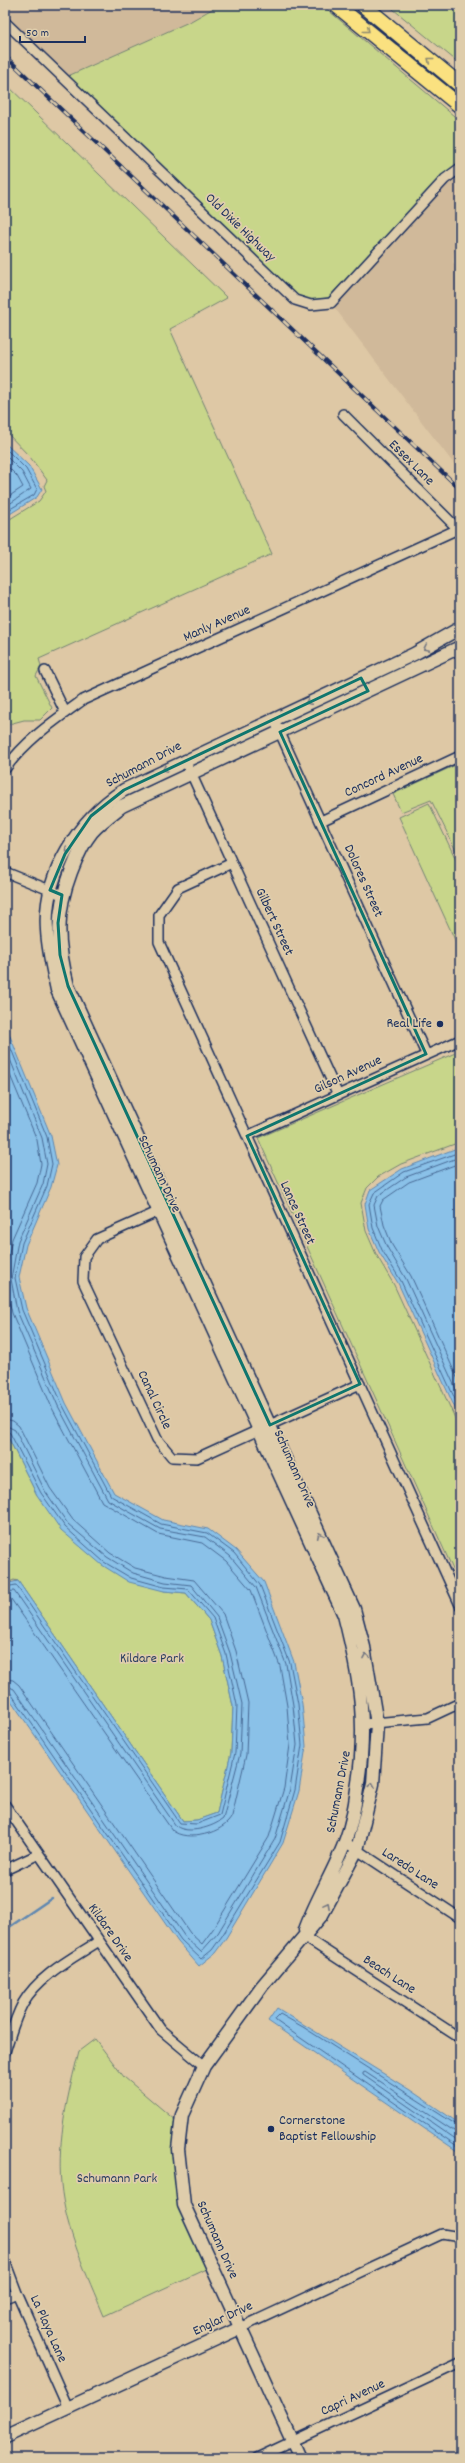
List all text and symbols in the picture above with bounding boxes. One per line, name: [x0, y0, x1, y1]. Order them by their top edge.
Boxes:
scale bar: [20, 18, 85, 44]
text: 50 m: [26, 25, 49, 42]
one-way arrow: [362, 25, 369, 32]
one-way arrow: [427, 57, 434, 64]
street label: Old Dixie Highway: [200, 189, 280, 267]
street label: Essex Lane: [384, 436, 438, 490]
street label: Manly Avenue: [180, 600, 254, 648]
one-way arrow: [423, 643, 430, 651]
one-way arrow: [305, 697, 313, 705]
street label: Schumann Drive: [102, 737, 186, 793]
street label: Concord Avenue: [341, 749, 427, 803]
one-way arrow: [162, 764, 169, 772]
street label: Dolores Street: [338, 842, 388, 920]
one-way arrow: [65, 846, 72, 853]
street label: Gilbert Street: [250, 885, 298, 959]
place label: Real Life: [387, 1014, 432, 1034]
marker: Real Life: [435, 1019, 445, 1029]
street label: Gilson Avenue: [311, 1050, 385, 1100]
street label: Schumann Drive: [132, 1132, 186, 1216]
street label: Lance Street: [274, 1178, 320, 1248]
street label: Canal Circle: [132, 1367, 176, 1433]
street label: Schumann Drive: [268, 1427, 320, 1511]
one-way arrow: [317, 1531, 325, 1539]
park label: Kildare Park: [120, 1649, 184, 1669]
one-way arrow: [362, 1653, 371, 1659]
street label: Schumann Drive: [321, 1749, 357, 1835]
one-way arrow: [367, 1781, 376, 1788]
street label: Laredo Lane: [377, 1843, 443, 1895]
street label: Kildare Drive: [83, 1900, 137, 1966]
one-way arrow: [323, 1902, 330, 1910]
street label: Beach Lane: [359, 1950, 419, 2000]
place label: Cornerstone Baptist Fellowship: [279, 2111, 376, 2147]
marker: Cornerstone Baptist Fellowship: [266, 2124, 276, 2134]
park label: Schumann Park: [77, 2169, 157, 2189]
street label: Schumann Drive: [191, 2198, 243, 2282]
street label: La Playa Lane: [24, 2292, 72, 2366]
street label: Englar Drive: [190, 2296, 256, 2342]
street label: Capri Avenue: [317, 2374, 389, 2422]

